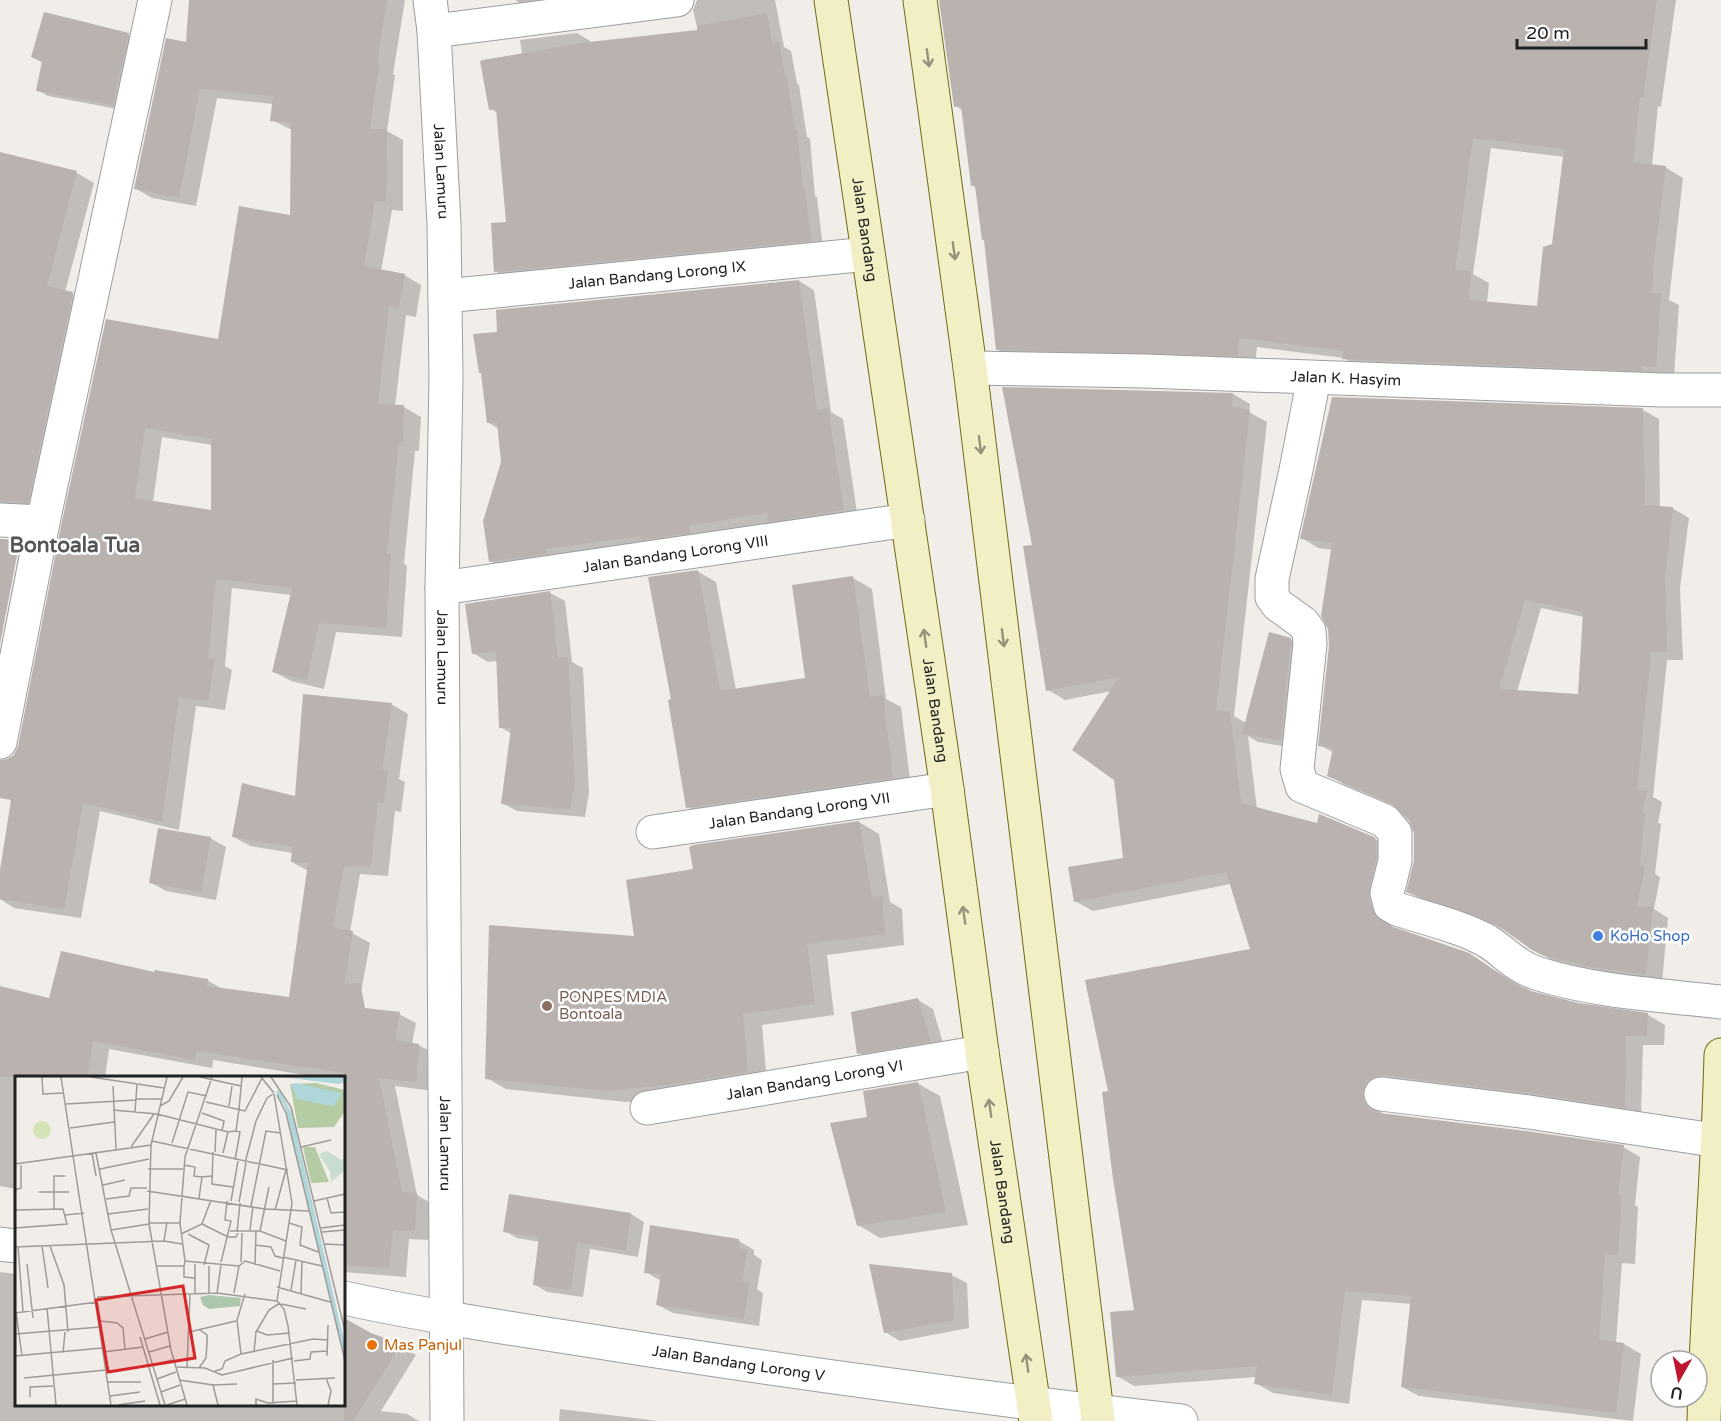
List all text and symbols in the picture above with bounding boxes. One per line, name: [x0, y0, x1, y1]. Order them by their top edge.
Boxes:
scale bar: [1517, 12, 1646, 50]
text: 20 m: [1526, 22, 1570, 44]
one-way arrow: [923, 48, 934, 67]
street label: Jalan Lamuru: [430, 123, 453, 220]
street label: Jalan Bandang: [848, 176, 881, 283]
one-way arrow: [949, 241, 960, 261]
street label: Jalan Bandang Lorong IX: [567, 257, 747, 293]
street label: Jalan K. Hasyim: [1290, 367, 1402, 389]
one-way arrow: [974, 434, 985, 454]
street label: Jalan Bandang Lorong VIII: [582, 531, 769, 576]
district label: Bontoala Tua: [10, 533, 140, 558]
street label: Jalan Lamuru: [433, 610, 452, 705]
one-way arrow: [998, 628, 1009, 648]
one-way arrow: [920, 629, 931, 649]
street label: Jalan Bandang: [919, 657, 952, 764]
street label: Jalan Bandang Lorong VII: [708, 788, 891, 833]
one-way arrow: [958, 905, 969, 925]
place label: KoHo Shop: [1610, 927, 1690, 945]
marker: KoHo Shop: [1591, 929, 1605, 943]
place label: PONPES MDIA Bontoala: [559, 988, 667, 1023]
marker: PONPES MDIA Bontoala: [540, 999, 554, 1013]
street label: Jalan Bandang Lorong VI: [725, 1056, 904, 1104]
inset map: [15, 1076, 345, 1406]
street label: Jalan Lamuru: [436, 1096, 455, 1191]
one-way arrow: [984, 1098, 995, 1118]
street label: Jalan Bandang: [986, 1138, 1019, 1245]
place label: Mas Panjul: [384, 1336, 462, 1354]
marker: Mas Panjul: [365, 1338, 379, 1352]
street label: Jalan Bandang Lorong V: [651, 1342, 827, 1385]
north arrow: [1649, 1349, 1709, 1409]
one-way arrow: [1022, 1354, 1033, 1374]
text: U: [1669, 1382, 1684, 1404]

